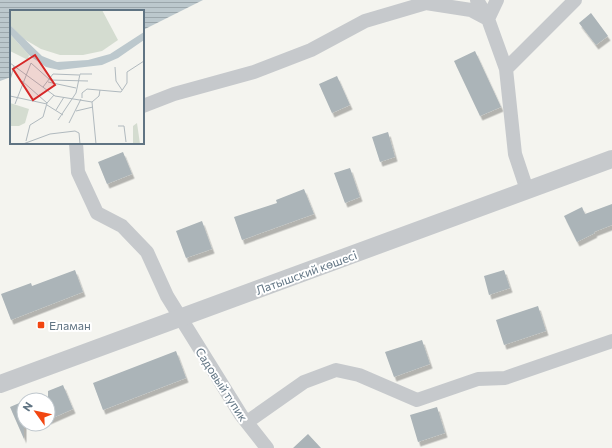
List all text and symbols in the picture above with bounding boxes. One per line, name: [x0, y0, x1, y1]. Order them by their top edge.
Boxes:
inset map: [10, 10, 144, 144]
street label: Латышский көшесі: [254, 247, 358, 297]
place label: Еламан: [49, 318, 91, 332]
marker: Еламан: [36, 320, 46, 330]
street label: Садовый тупик: [193, 345, 251, 424]
north arrow: [16, 392, 56, 432]
text: N: [19, 399, 35, 413]

